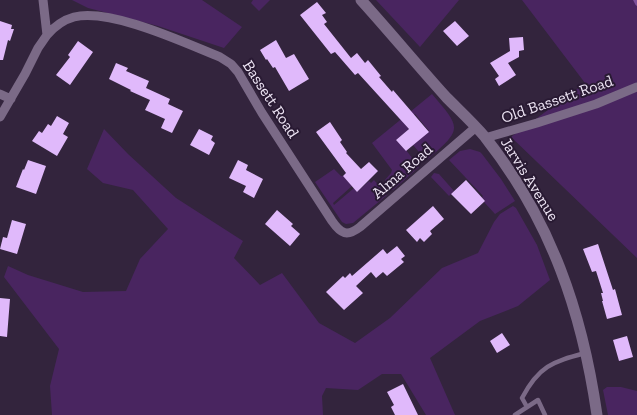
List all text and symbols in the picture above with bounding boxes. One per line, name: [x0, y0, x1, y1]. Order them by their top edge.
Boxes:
street label: Bassett Road: [239, 57, 303, 142]
street label: Old Bassett Road: [499, 71, 616, 127]
street label: Jarvis Avenue: [497, 134, 563, 224]
street label: Alma Road: [368, 139, 436, 203]

